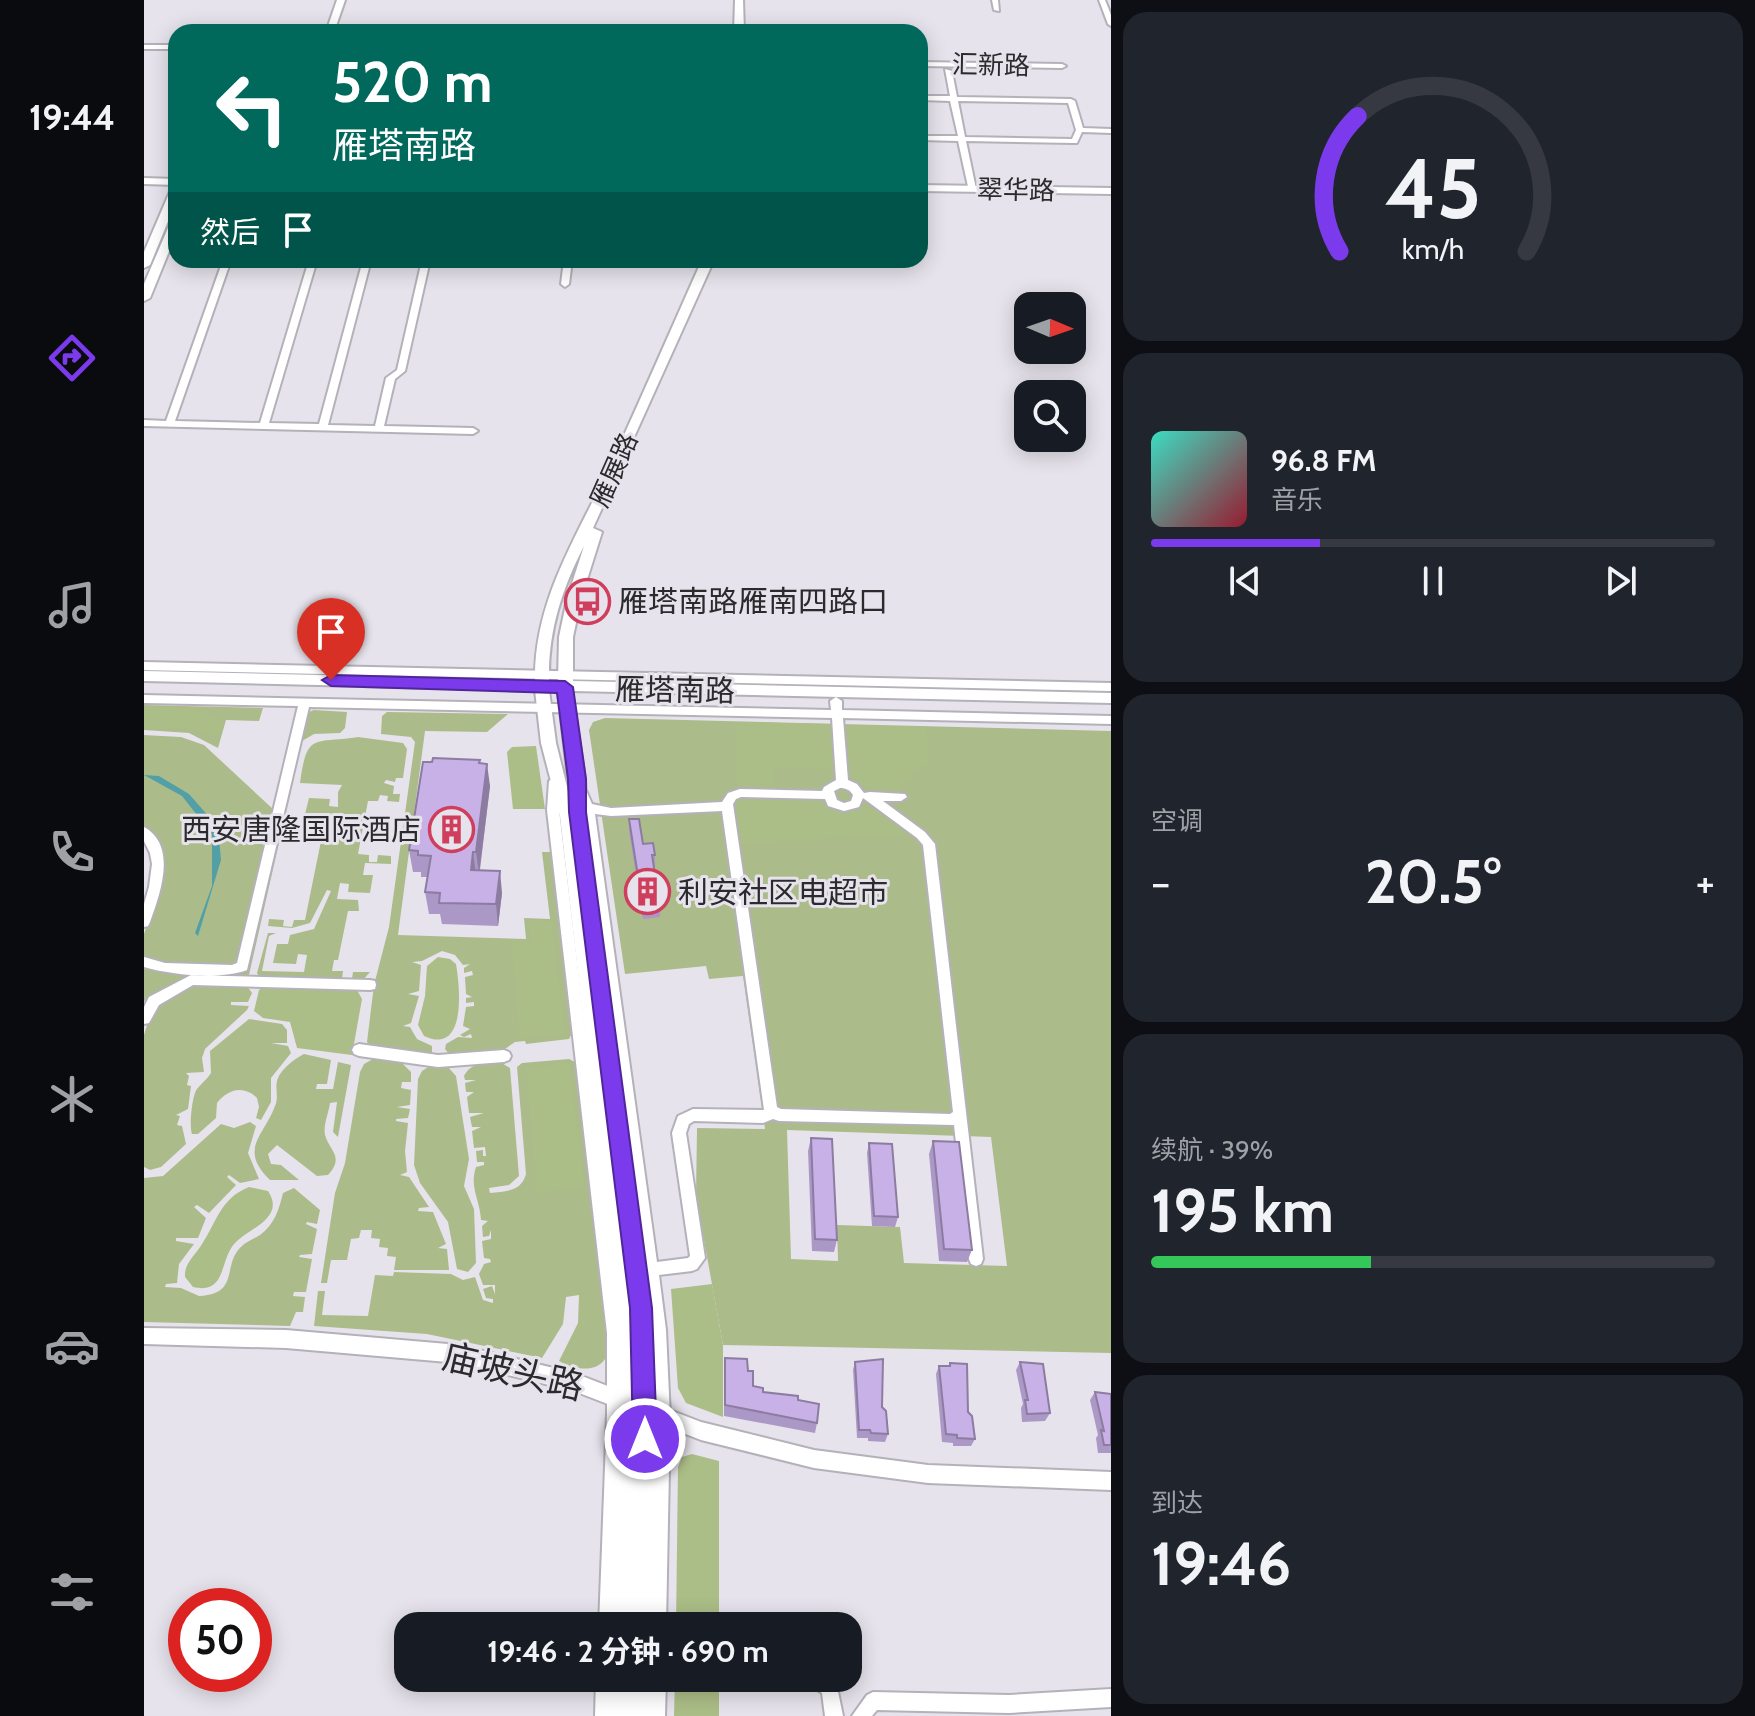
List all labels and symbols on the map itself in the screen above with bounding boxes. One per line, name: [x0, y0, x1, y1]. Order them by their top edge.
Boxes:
street label: 汇新路: [952, 48, 1030, 82]
street label: 翠华路: [977, 173, 1055, 207]
north arrow: [1014, 292, 1086, 364]
street label: 雁展路: [584, 428, 644, 512]
bus stop icon: 雁塔南路雁南四路口: [563, 577, 611, 625]
place label: 雁塔南路雁南四路口: [618, 583, 888, 620]
pin: [297, 598, 365, 680]
street label: 雁塔南路: [615, 670, 735, 710]
building icon: 西安唐隆国际酒店: [428, 805, 476, 853]
place label: 西安唐隆国际酒店: [181, 811, 421, 848]
building icon: 利安社区电超市: [623, 868, 671, 916]
place label: 利安社区电超市: [678, 874, 888, 911]
street label: 庙坡头路: [438, 1333, 588, 1409]
position arrow: [603, 1397, 687, 1481]
speed limit sign: 50: [168, 1588, 272, 1692]

